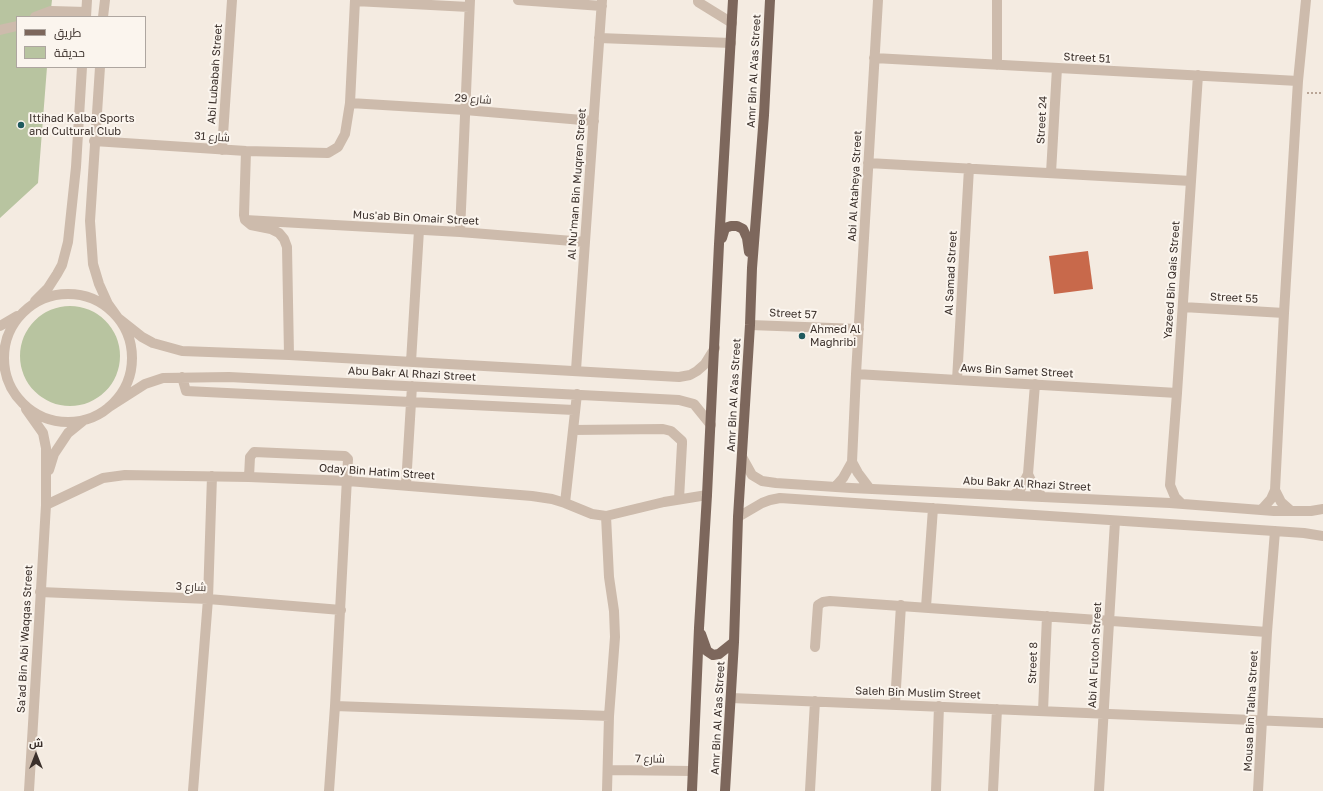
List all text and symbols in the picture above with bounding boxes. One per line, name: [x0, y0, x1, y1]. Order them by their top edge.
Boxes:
street label: Amr Bin Al A'as Street: [744, 14, 764, 128]
legend: [16, 16, 146, 68]
street label: Abi Lubabah Street: [205, 23, 225, 125]
text: طريق: [54, 25, 81, 40]
text: حديقة: [54, 45, 85, 60]
street label: Street 51: [1063, 50, 1111, 66]
street label: شارع 29: [454, 91, 492, 107]
street label: Street 24: [1034, 95, 1050, 145]
street label: Al Nu'man Bin Muqren Street: [565, 108, 589, 260]
place label: Ittihad Kalba Sports and Cultural Club: [29, 112, 135, 138]
marker: Ittihad Kalba Sports and Cultural Club: [16, 120, 26, 130]
street label: شارع 31: [194, 129, 230, 145]
street label: Abi Al Ataheya Street: [846, 130, 864, 242]
street label: Mus'ab Bin Omair Street: [352, 208, 480, 228]
street label: Yazeed Bin Qais Street: [1161, 220, 1183, 340]
street label: Al Samad Street: [942, 230, 960, 316]
street label: Street 55: [1210, 290, 1258, 306]
street label: Street 57: [769, 306, 817, 322]
place label: Ahmed Al Maghribi: [810, 323, 860, 349]
marker: Ahmed Al Maghribi: [797, 331, 807, 341]
street label: Amr Bin Al A'as Street: [724, 338, 744, 452]
street label: Aws Bin Samet Street: [960, 361, 1074, 381]
street label: Abu Bakr Al Rhazi Street: [348, 364, 476, 384]
street label: Oday Bin Hatim Street: [318, 461, 436, 483]
street label: Abu Bakr Al Rhazi Street: [963, 474, 1091, 494]
street label: Sa'ad Bin Abi Waqqas Street: [15, 565, 35, 713]
street label: شارع 3: [175, 580, 207, 594]
street label: Abi Al Futooh Street: [1086, 602, 1104, 708]
street label: Street 8: [1026, 642, 1040, 684]
street label: Mousa Bin Talha Street: [1241, 650, 1261, 772]
street label: Amr Bin Al A'as Street: [708, 661, 728, 775]
street label: Saleh Bin Muslim Street: [855, 684, 981, 702]
north arrow: [16, 735, 56, 775]
text: ش: [29, 736, 43, 749]
street label: شارع 7: [635, 752, 665, 766]

